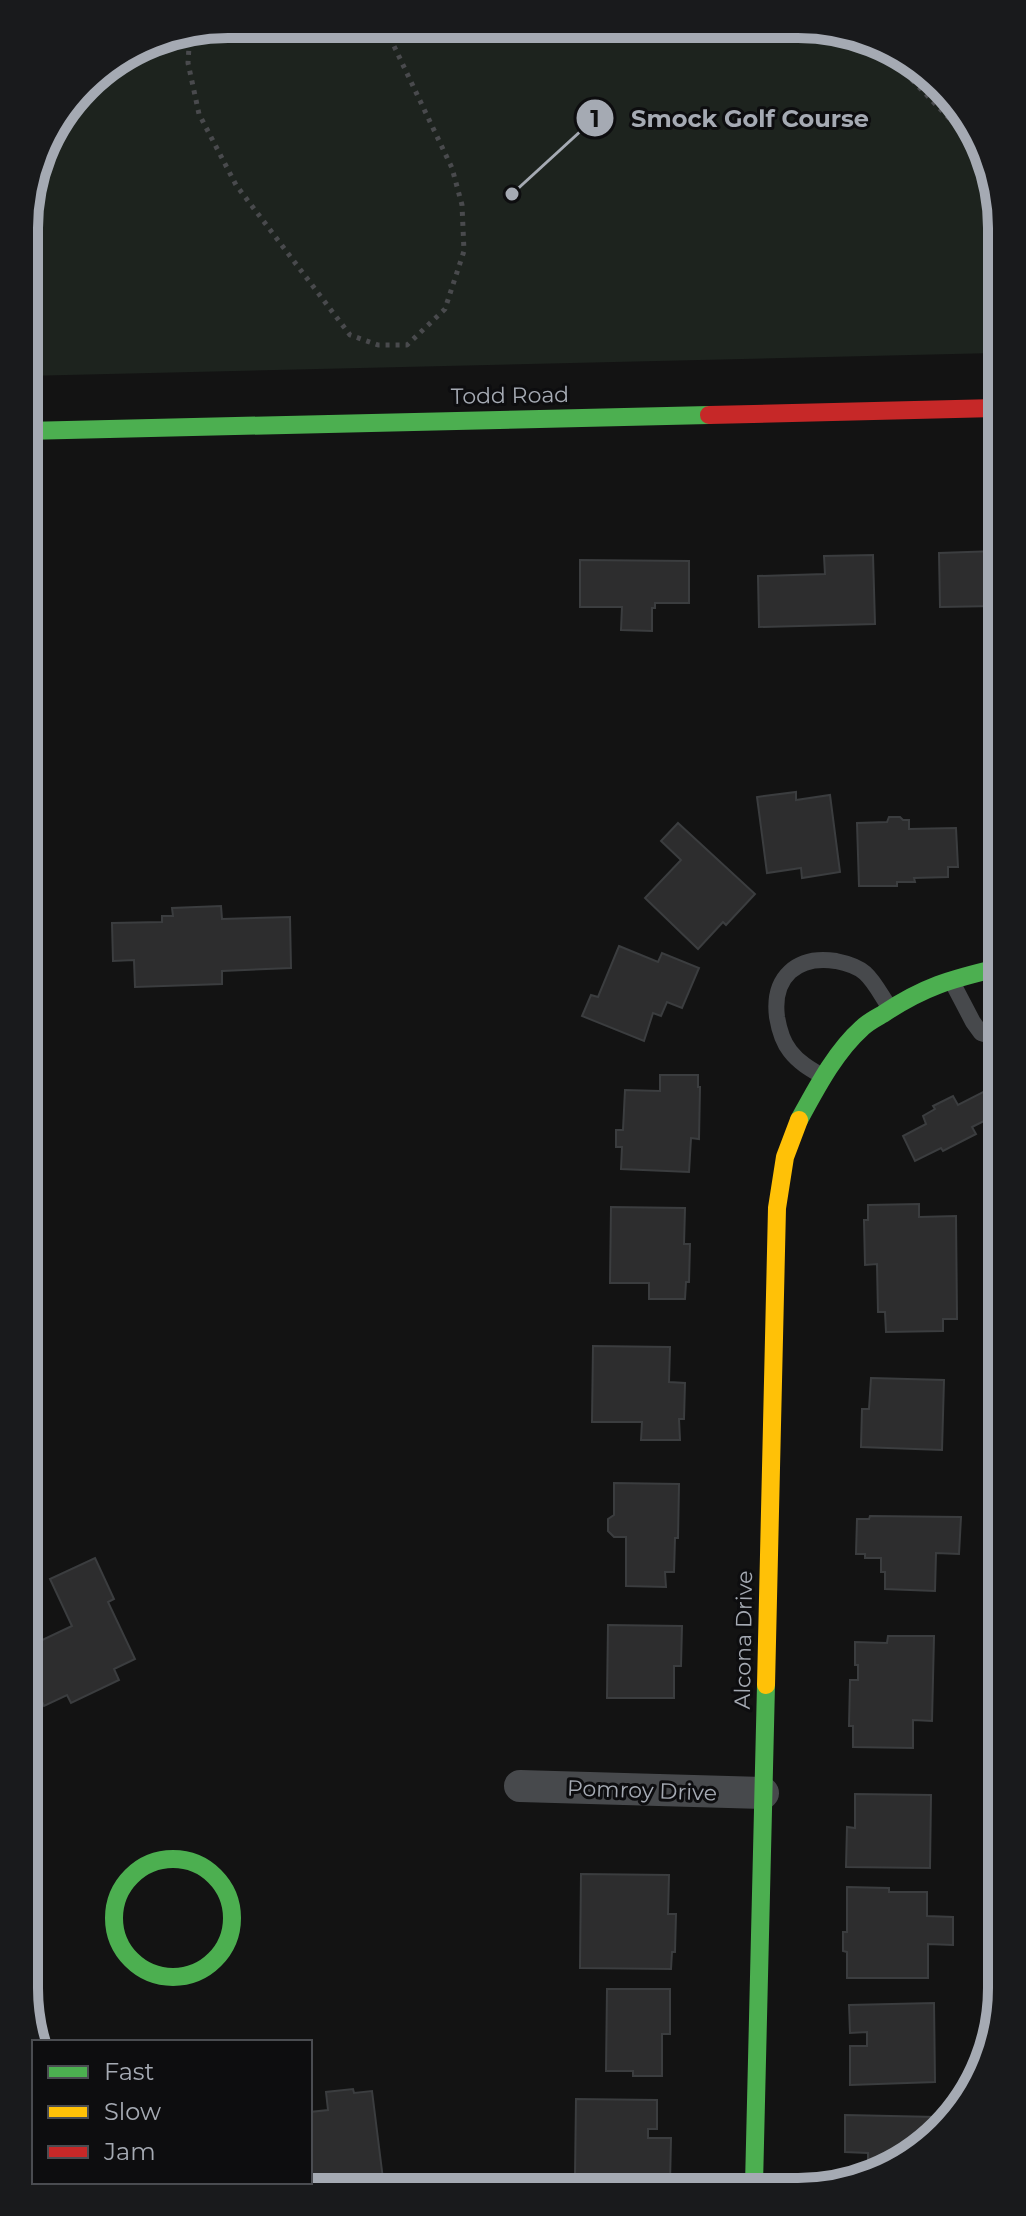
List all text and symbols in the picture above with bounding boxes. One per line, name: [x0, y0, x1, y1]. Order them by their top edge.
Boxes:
callout: Smock Golf Course: [575, 94, 885, 142]
text: 1: [590, 104, 600, 133]
text: Smock Golf Course: [631, 104, 869, 133]
street label: Todd Road: [451, 381, 569, 410]
street label: Alcona Drive: [729, 1570, 758, 1710]
street label: Pomroy Drive: [567, 1774, 717, 1807]
legend: [32, 2040, 312, 2184]
text: Fast: [104, 2057, 155, 2086]
text: Slow: [104, 2097, 161, 2126]
text: Jam: [103, 2137, 156, 2166]

